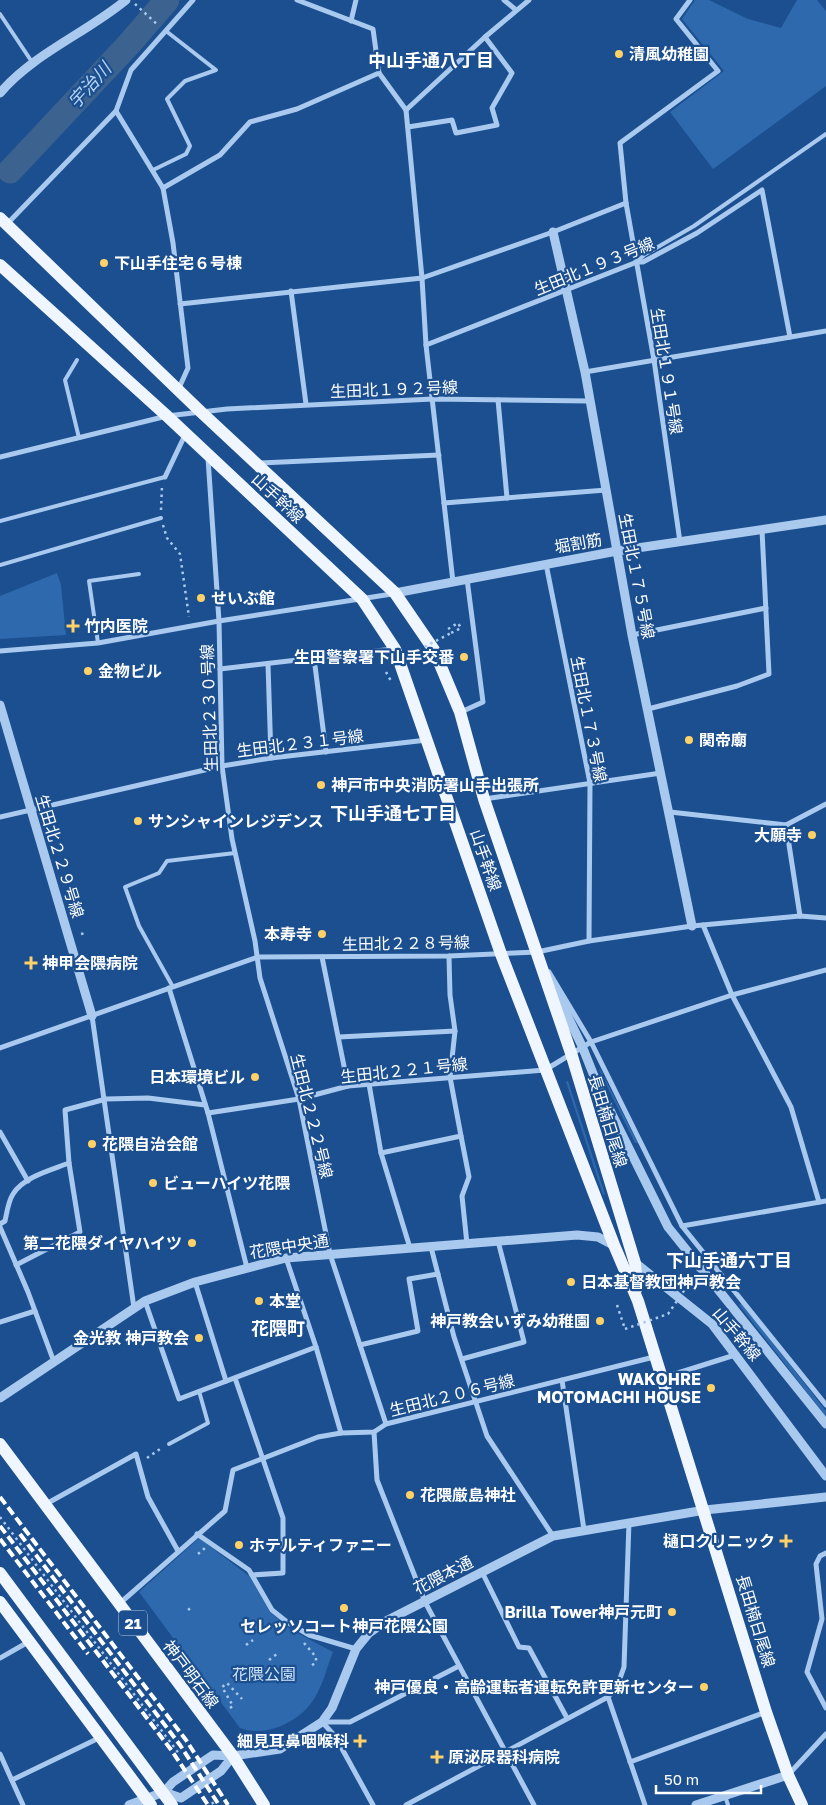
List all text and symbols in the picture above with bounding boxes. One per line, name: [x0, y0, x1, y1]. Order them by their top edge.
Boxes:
place label: 清風幼稚園: [629, 44, 709, 64]
marker: 清風幼稚園: [613, 48, 625, 60]
district label: 中山手通八丁目: [368, 49, 494, 71]
water label: 宇治川: [63, 56, 117, 112]
street label: 生田北１９３号線: [531, 233, 657, 299]
place label: 下山手住宅６号棟: [114, 253, 242, 273]
marker: 下山手住宅６号棟: [98, 257, 110, 269]
street label: 生田北１９１号線: [647, 306, 687, 436]
street label: 生田北１９２号線: [330, 377, 458, 401]
street label: 山手幹線: [248, 469, 308, 527]
street label: 生田北１７５号線: [615, 511, 659, 641]
street label: 堀割筋: [553, 529, 603, 557]
place label: せいぶ館: [211, 588, 275, 608]
marker: せいぶ館: [195, 592, 207, 604]
place label: 竹内医院: [84, 616, 148, 636]
marker: 竹内医院: [66, 619, 80, 633]
street label: 生田北２３０号線: [197, 644, 221, 772]
place label: 生田警察署下山手交番: [294, 647, 454, 667]
marker: 生田警察署下山手交番: [458, 651, 470, 663]
street label: 生田北１７３号線: [567, 654, 611, 784]
place label: 金物ビル: [98, 661, 162, 681]
marker: 金物ビル: [82, 665, 94, 677]
street label: 生田北２３１号線: [235, 725, 365, 761]
place label: 関帝廟: [699, 730, 747, 750]
marker: 関帝廟: [683, 734, 695, 746]
place label: 神戸市中央消防署山手出張所: [331, 775, 539, 795]
marker: 神戸市中央消防署山手出張所: [315, 779, 327, 791]
street label: 生田北２２９号線: [32, 792, 88, 920]
district label: 下山手通七丁目: [330, 802, 456, 824]
place label: サンシャインレジデンス: [148, 811, 324, 831]
marker: サンシャインレジデンス: [132, 815, 144, 827]
place label: 大願寺: [754, 825, 802, 845]
street label: 山手幹線: [466, 826, 506, 894]
marker: 大願寺: [806, 829, 818, 841]
place label: 本寿寺: [264, 924, 312, 944]
marker: 本寿寺: [316, 928, 328, 940]
street label: 生田北２２８号線: [342, 932, 470, 954]
place label: 神甲会隈病院: [42, 953, 138, 973]
marker: 神甲会隈病院: [24, 956, 38, 970]
street label: 生田北２２２号線: [287, 1051, 337, 1181]
street label: 生田北２２１号線: [339, 1053, 469, 1087]
place label: 日本環境ビル: [149, 1067, 245, 1087]
marker: 日本環境ビル: [249, 1071, 261, 1083]
street label: 長田楠日尾線: [584, 1072, 632, 1170]
place label: 花隈自治会館: [102, 1134, 198, 1154]
marker: 花隈自治会館: [86, 1138, 98, 1150]
place label: ビューハイツ花隈: [163, 1173, 290, 1193]
marker: ビューハイツ花隈: [147, 1177, 159, 1189]
street label: 花隈中央通: [248, 1230, 330, 1262]
place label: 第二花隈ダイヤハイツ: [23, 1233, 182, 1253]
marker: 第二花隈ダイヤハイツ: [186, 1237, 198, 1249]
district label: 下山手通六丁目: [666, 1249, 792, 1271]
place label: 日本基督教団神戸教会: [581, 1272, 741, 1292]
marker: 日本基督教団神戸教会: [565, 1276, 577, 1288]
place label: 本堂: [269, 1291, 301, 1311]
marker: 本堂: [253, 1295, 265, 1307]
street label: 山手幹線: [709, 1303, 765, 1365]
place label: 神戸教会いずみ幼稚園: [430, 1311, 590, 1331]
marker: 神戸教会いずみ幼稚園: [594, 1315, 606, 1327]
district label: 花隈町: [251, 1317, 305, 1339]
place label: 金光教 神戸教会: [73, 1328, 189, 1348]
marker: 金光教 神戸教会: [193, 1332, 205, 1344]
place label: WAKOHRE MOTOMACHI HOUSE: [537, 1369, 701, 1407]
street label: 生田北２０６号線: [387, 1370, 517, 1420]
marker: WAKOHRE MOTOMACHI HOUSE: [705, 1382, 717, 1394]
place label: 花隈厳島神社: [420, 1485, 516, 1505]
marker: 花隈厳島神社: [404, 1489, 416, 1501]
place label: 樋口クリニック: [663, 1531, 775, 1551]
marker: 樋口クリニック: [779, 1534, 793, 1548]
place label: ホテルティファニー: [249, 1535, 392, 1555]
marker: ホテルティファニー: [233, 1539, 245, 1551]
street label: 花隈本通: [410, 1552, 476, 1598]
street label: 長田楠日尾線: [732, 1572, 780, 1670]
marker: セレッソコート神戸花隈公園: [338, 1602, 350, 1614]
place label: Brilla Tower神戸元町: [505, 1602, 662, 1622]
marker: Brilla Tower神戸元町: [666, 1606, 678, 1618]
road number: 21: [119, 1610, 147, 1636]
place label: セレッソコート神戸花隈公園: [240, 1616, 448, 1636]
street label: 神戸明石線: [159, 1636, 223, 1712]
park label: 花隈公園: [232, 1664, 296, 1684]
place label: 神戸優良・高齢運転者運転免許更新センター: [374, 1677, 694, 1697]
marker: 神戸優良・高齢運転者運転免許更新センター: [698, 1681, 710, 1693]
place label: 細見耳鼻咽喉科: [237, 1731, 349, 1751]
marker: 細見耳鼻咽喉科: [353, 1734, 367, 1748]
place label: 原泌尿器科病院: [448, 1747, 560, 1767]
marker: 原泌尿器科病院: [430, 1750, 444, 1764]
scale bar: [656, 1762, 761, 1794]
text: 50 m: [664, 1770, 699, 1788]

